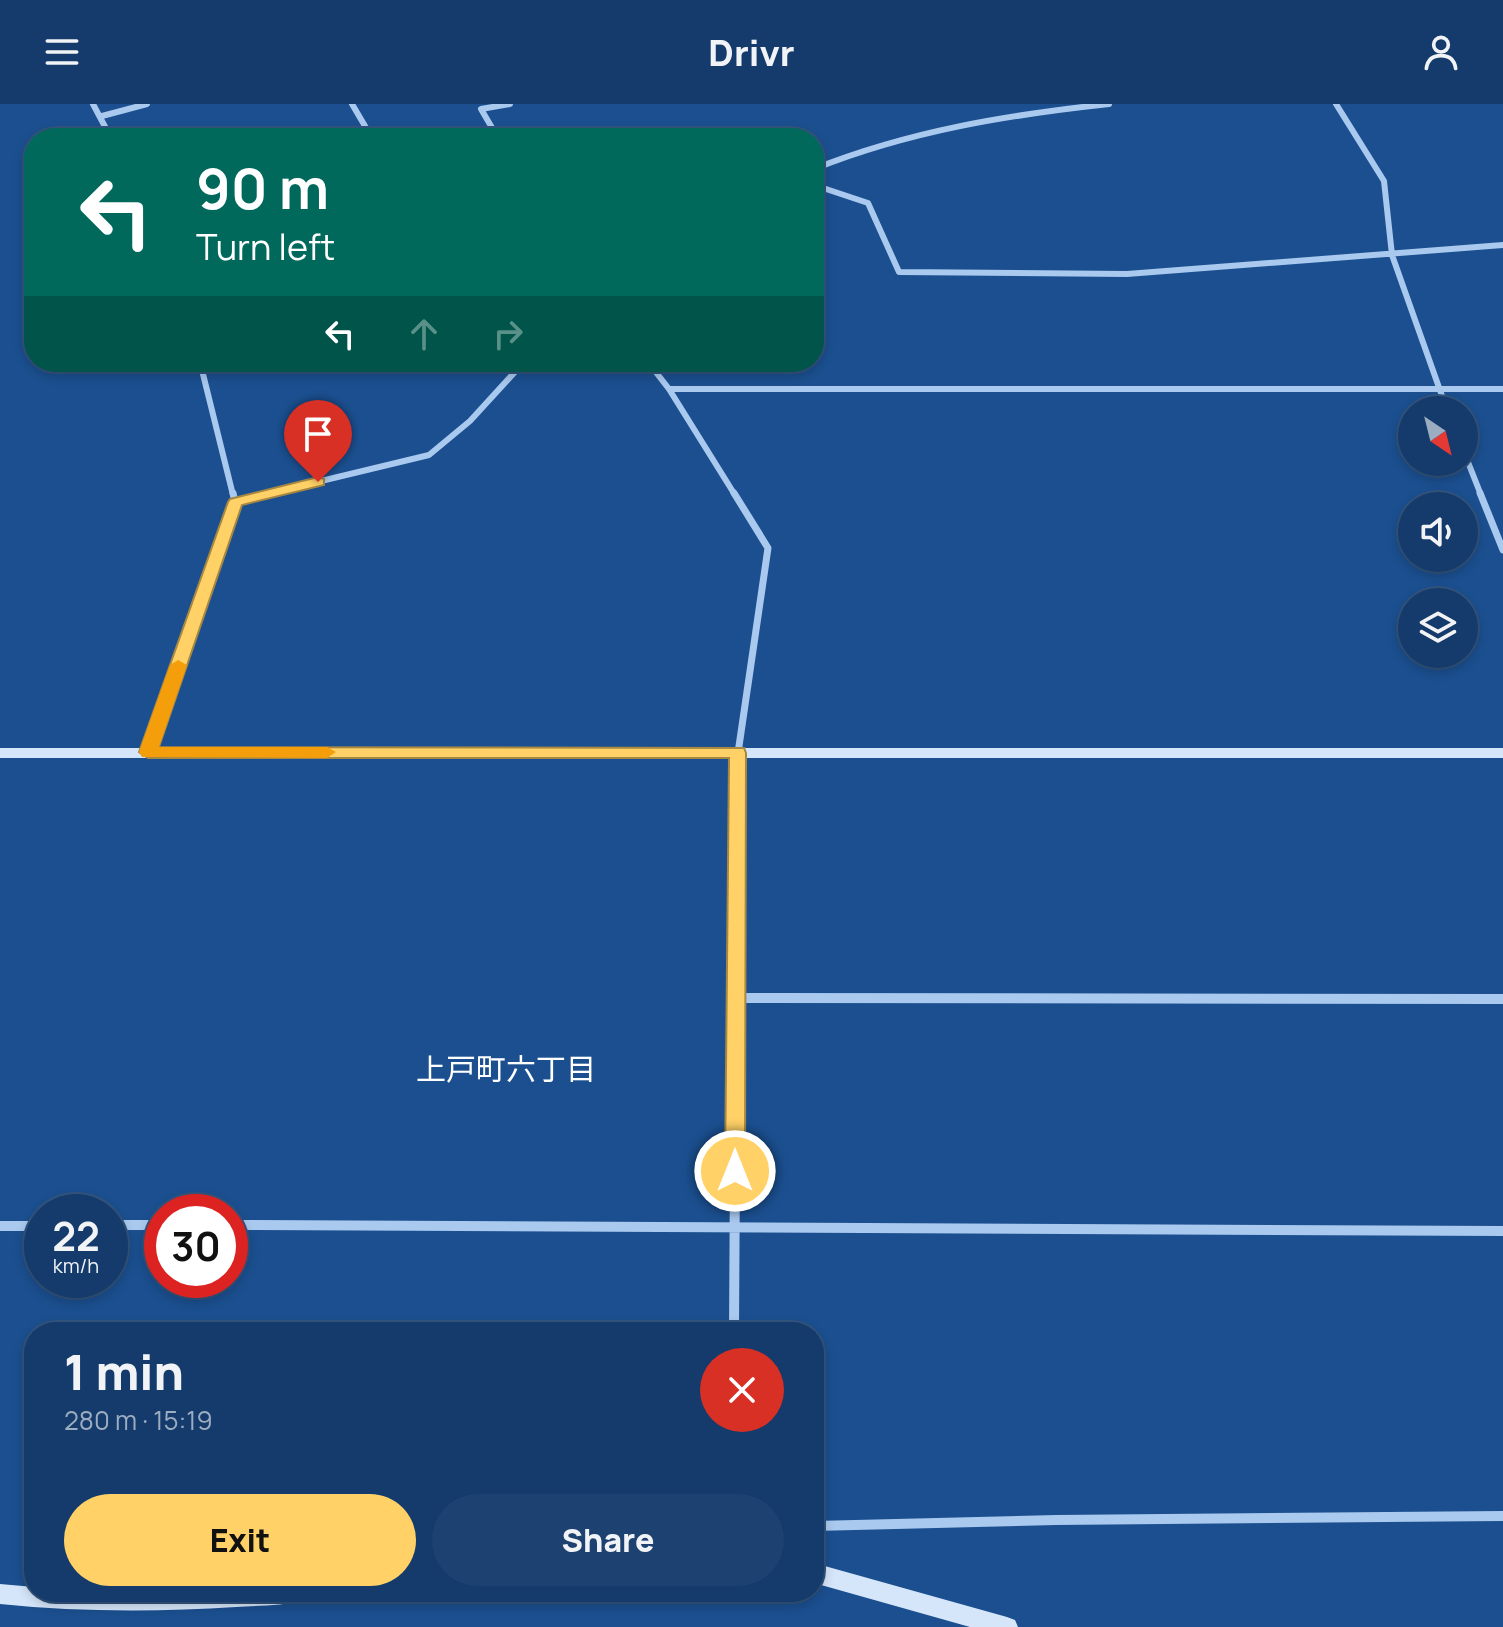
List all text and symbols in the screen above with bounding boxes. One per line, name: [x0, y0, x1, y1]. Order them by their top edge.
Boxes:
text: Drivr: [708, 28, 795, 77]
icon: menu: [40, 30, 84, 74]
icon: person: [1419, 30, 1463, 74]
text: 90 m: [196, 149, 329, 226]
icon: left: [64, 160, 168, 264]
text: Turn left: [196, 222, 335, 271]
icon: left: [318, 312, 362, 356]
icon: ahead: [402, 312, 446, 356]
icon: right: [486, 312, 530, 356]
north arrow: [1398, 396, 1478, 476]
map controls: [1398, 396, 1478, 668]
pin: [284, 400, 352, 482]
icon: arrive: [296, 412, 340, 456]
button: sound: [1398, 492, 1478, 572]
button: layers: [1398, 588, 1478, 668]
district label: 上戸町六丁目: [416, 1048, 596, 1089]
position arrow: [693, 1129, 777, 1213]
speed limit sign: 30: [144, 1194, 248, 1298]
text: 22: [52, 1208, 100, 1263]
text: km/h: [53, 1252, 99, 1279]
text: 1 min: [64, 1339, 184, 1404]
button: close: [700, 1348, 784, 1432]
text: 280 m · 15:19: [64, 1402, 213, 1438]
button: Exit: [64, 1494, 416, 1586]
button: Share: [432, 1494, 784, 1586]

